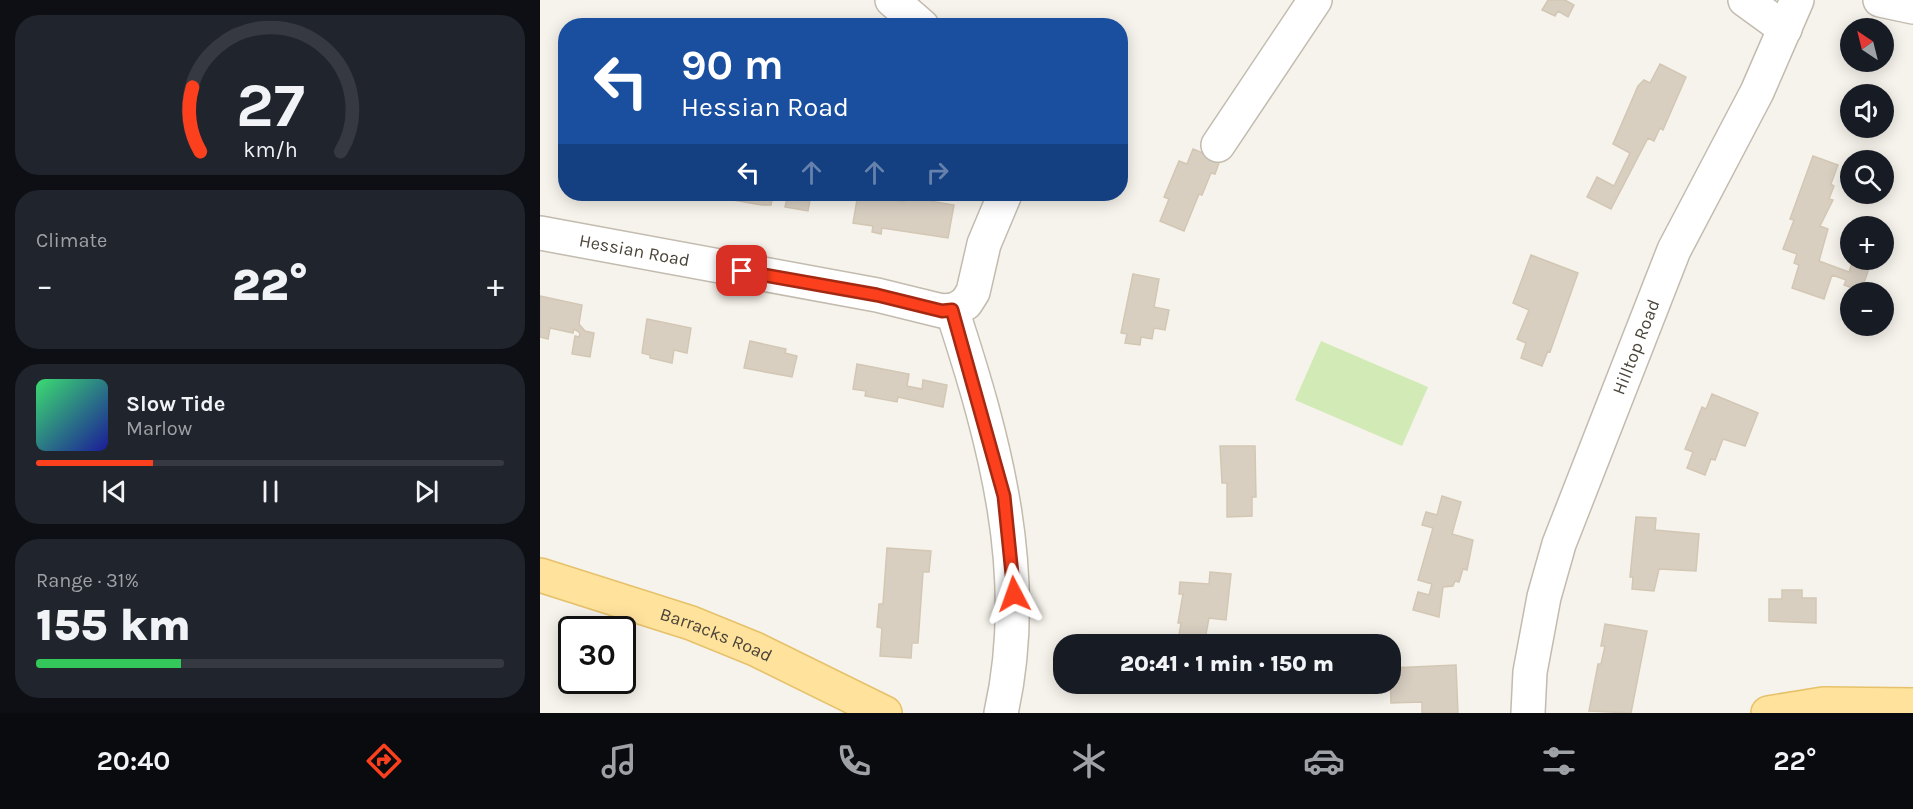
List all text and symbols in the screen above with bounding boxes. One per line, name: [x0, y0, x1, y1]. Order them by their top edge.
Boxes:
north arrow: [1840, 18, 1894, 72]
map controls: [1840, 18, 1894, 336]
text: 90 m: [681, 40, 784, 90]
icon: left: [582, 42, 660, 120]
text: 27: [236, 69, 304, 142]
button: sound: [1840, 84, 1894, 138]
text: Hessian Road: [681, 91, 849, 123]
text: km/h: [243, 137, 297, 162]
button: search: [1840, 150, 1894, 204]
icon: left: [732, 156, 765, 189]
icon: ahead: [795, 156, 828, 189]
icon: ahead: [858, 156, 891, 189]
icon: right: [921, 156, 954, 189]
button: +: [1840, 216, 1894, 270]
text: Climate: [36, 229, 107, 252]
street label: Hessian Road: [577, 229, 692, 271]
pin: [716, 245, 767, 296]
icon: arrive: [725, 254, 758, 287]
text: 22°: [232, 259, 308, 311]
text: −: [36, 266, 53, 304]
text: +: [487, 266, 504, 304]
button: −: [1840, 282, 1894, 336]
street label: Hilltop Road: [1608, 296, 1665, 398]
text: Slow Tide: [126, 391, 226, 417]
text: Marlow: [126, 417, 192, 440]
icon: previous: [98, 475, 131, 508]
icon: pause: [254, 475, 287, 508]
icon: next: [410, 475, 443, 508]
position arrow: [982, 562, 1046, 626]
text: Range · 31%: [36, 569, 139, 592]
text: 155 km: [36, 599, 191, 651]
street label: Barracks Road: [657, 603, 776, 667]
speed limit sign: 30: [558, 616, 636, 694]
text: 20:41 · 1 min · 150 m: [1120, 651, 1334, 677]
icon: directions: [363, 740, 405, 782]
icon: music: [598, 740, 640, 782]
icon: phone: [833, 740, 875, 782]
icon: climate: [1068, 740, 1110, 782]
icon: car: [1303, 740, 1345, 782]
icon: filters: [1538, 740, 1580, 782]
text: 20:40: [96, 745, 170, 777]
text: 22°: [1773, 745, 1816, 777]

